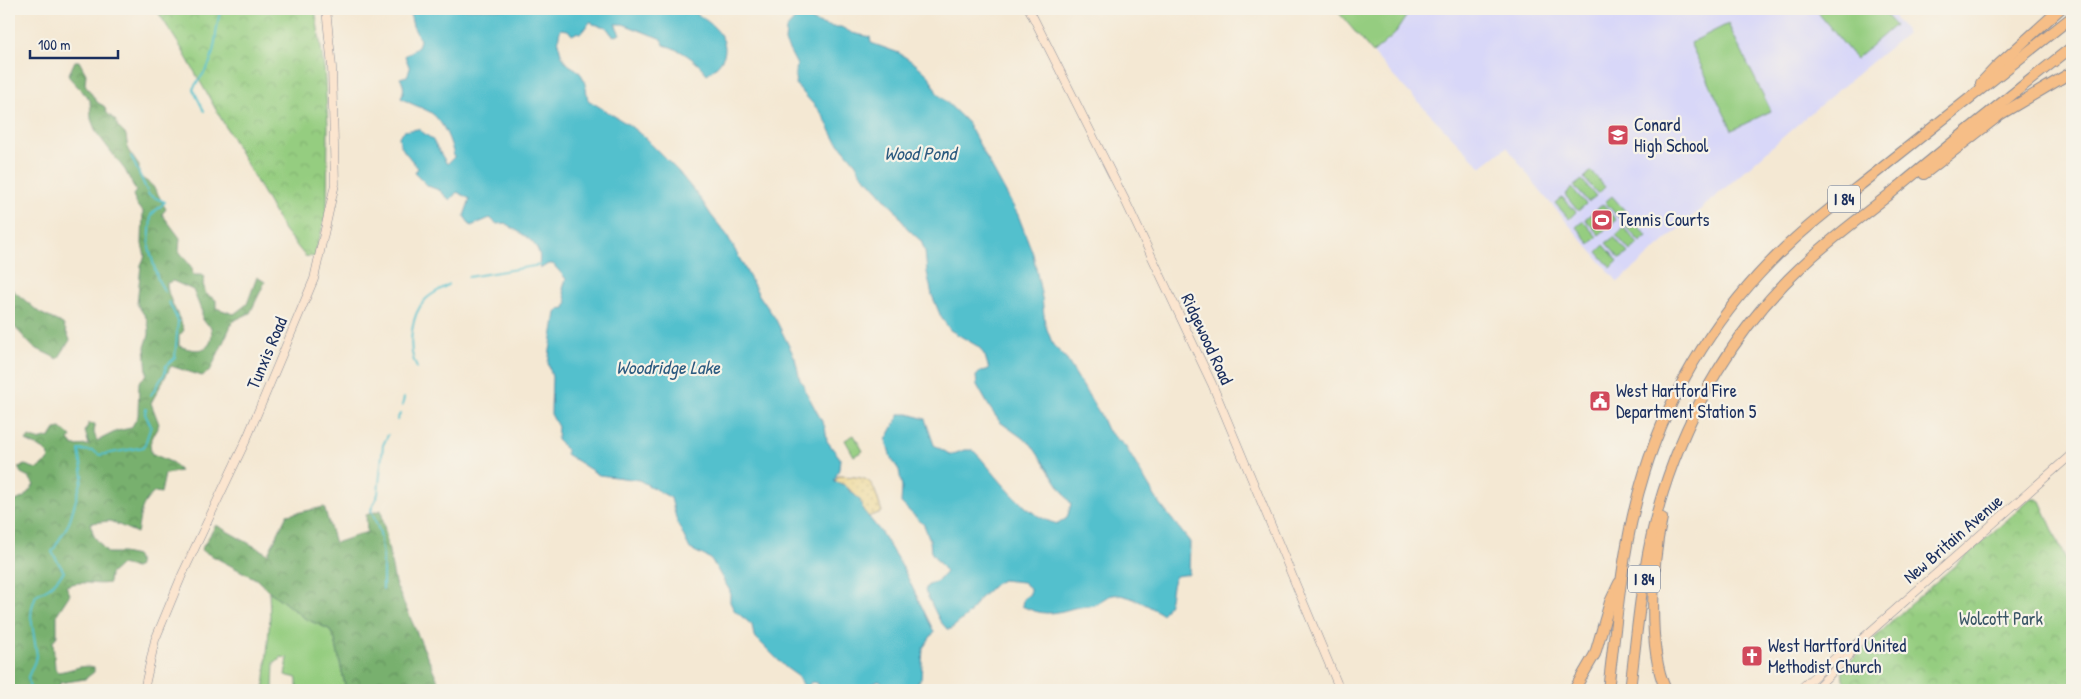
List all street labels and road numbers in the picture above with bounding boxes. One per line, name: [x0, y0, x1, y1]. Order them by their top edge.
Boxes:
road number: I 84: [1828, 185, 1860, 212]
street label: Ridgewood Road: [1175, 289, 1239, 388]
street label: Tunxis Road: [240, 313, 293, 393]
street label: New Britain Avenue: [1897, 488, 2008, 589]
road number: I 84: [1628, 566, 1660, 592]

